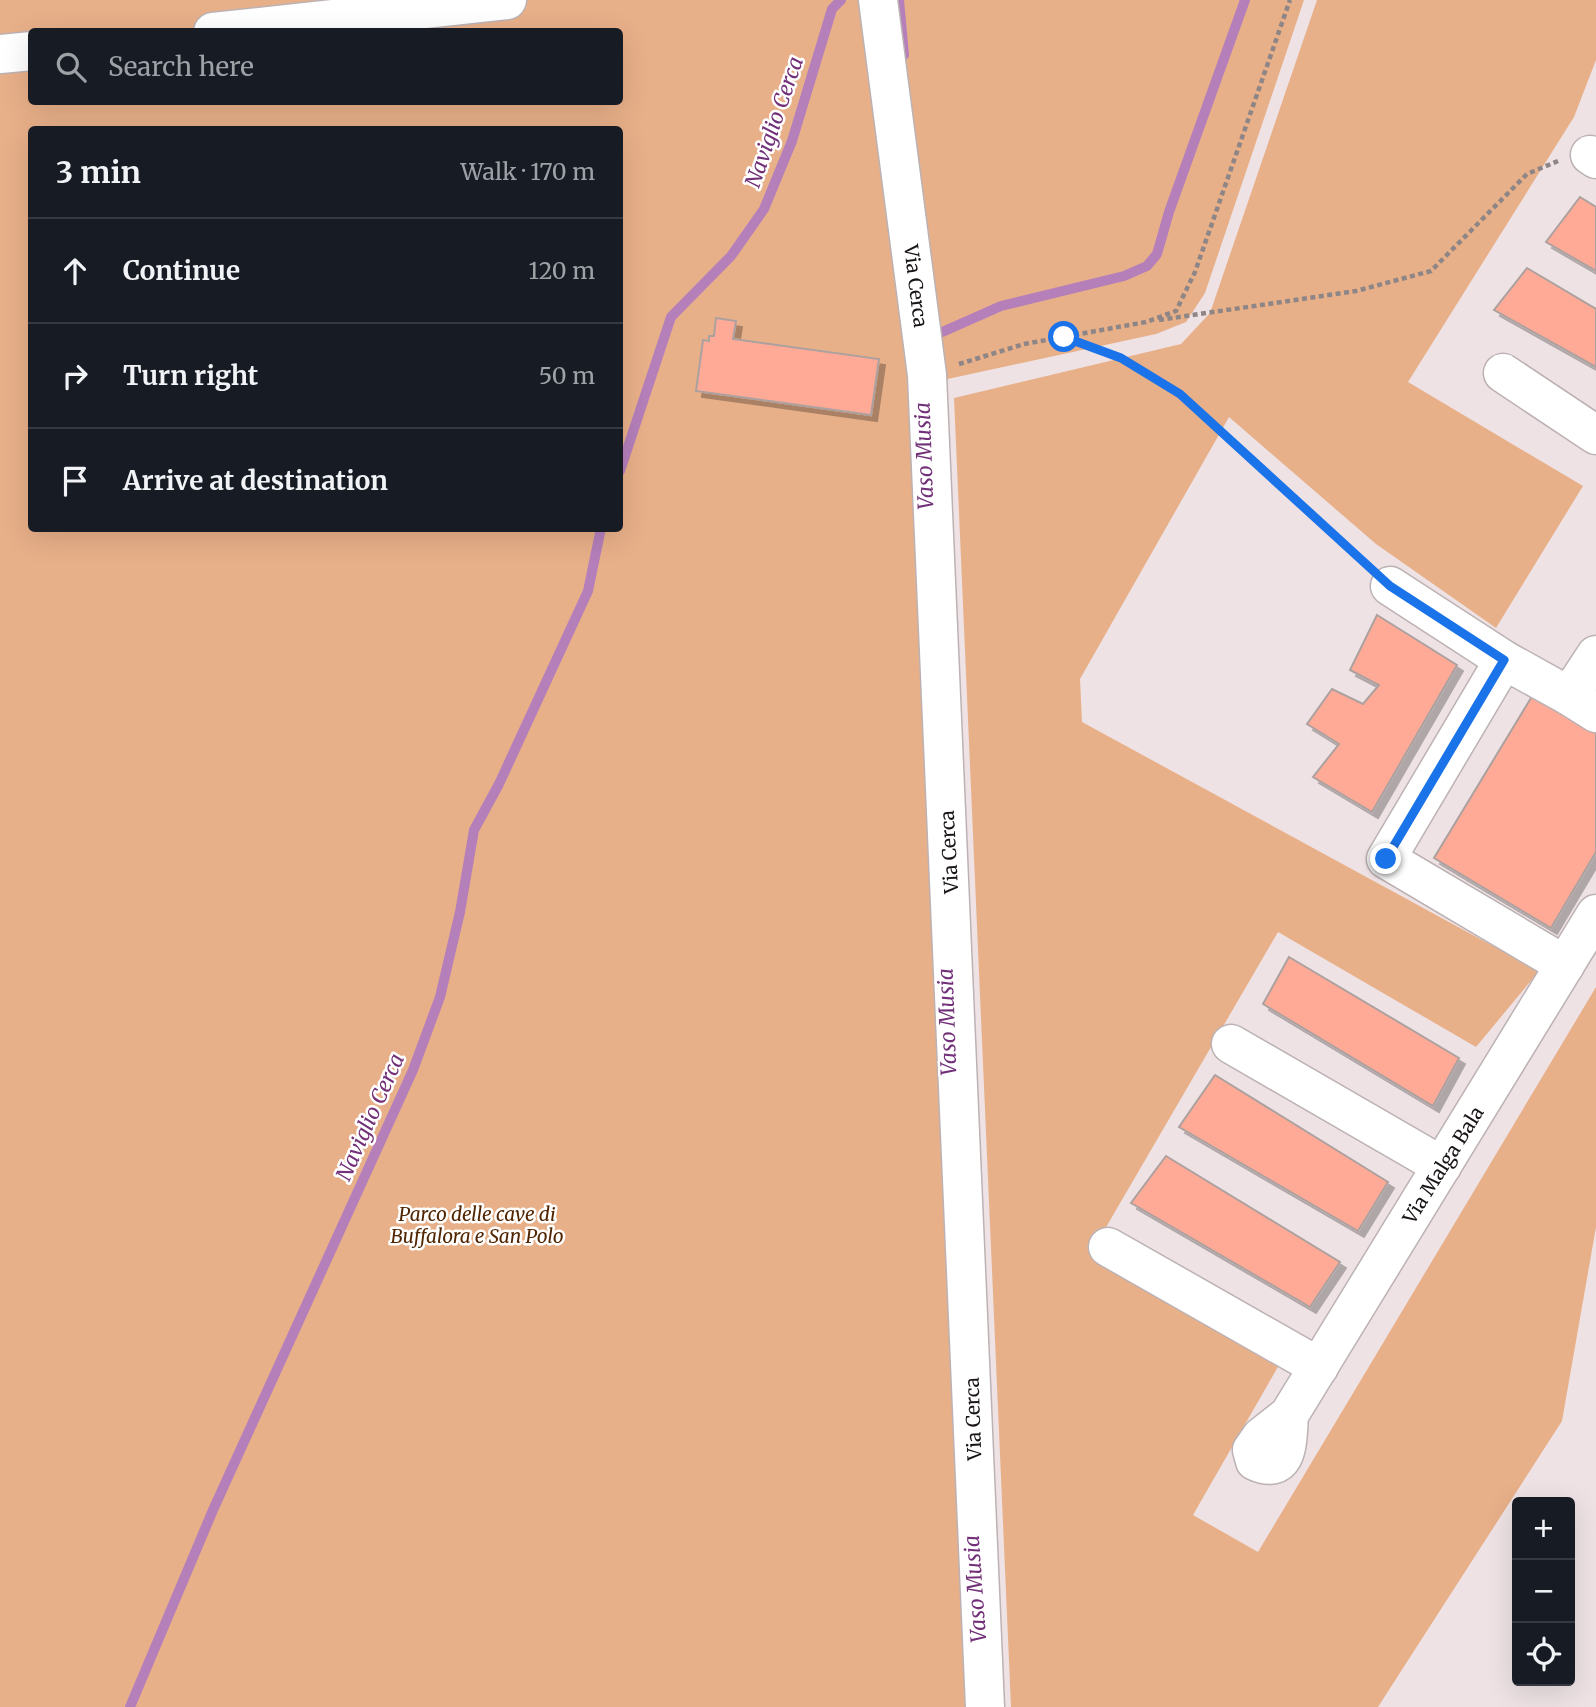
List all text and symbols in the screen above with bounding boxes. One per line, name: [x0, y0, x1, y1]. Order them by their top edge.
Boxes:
search box: [28, 28, 623, 105]
icon: search: [52, 48, 90, 86]
text: Search here: [108, 50, 254, 83]
water label: Naviglio Cerca: [739, 53, 809, 191]
text: 3 min: [56, 153, 141, 191]
text: Walk · 170 m: [461, 157, 595, 186]
street label: Via Cerca: [899, 242, 933, 329]
icon: ahead: [56, 252, 94, 290]
text: Continue: [123, 254, 240, 287]
text: 120 m: [529, 256, 595, 285]
route start: [1048, 321, 1079, 352]
icon: right: [56, 357, 94, 395]
text: Turn right: [123, 359, 258, 392]
text: 50 m: [539, 361, 595, 390]
water label: Vaso Musia: [909, 402, 939, 510]
icon: arrive: [56, 462, 94, 500]
text: Arrive at destination: [123, 464, 388, 497]
street label: Via Cerca: [935, 810, 963, 895]
route end: [1370, 843, 1401, 874]
water label: Vaso Musia: [932, 968, 962, 1076]
water label: Naviglio Cerca: [330, 1049, 410, 1185]
street label: Via Malga Bala: [1397, 1102, 1489, 1229]
park label: Parco delle cave di Buffalora e San Polo: [391, 1202, 564, 1248]
street label: Via Cerca: [960, 1377, 986, 1462]
map controls: [1512, 1497, 1575, 1686]
button: +: [1512, 1497, 1575, 1560]
water label: Vaso Musia: [958, 1534, 992, 1644]
button: −: [1512, 1560, 1575, 1623]
button: locate: [1512, 1623, 1575, 1686]

